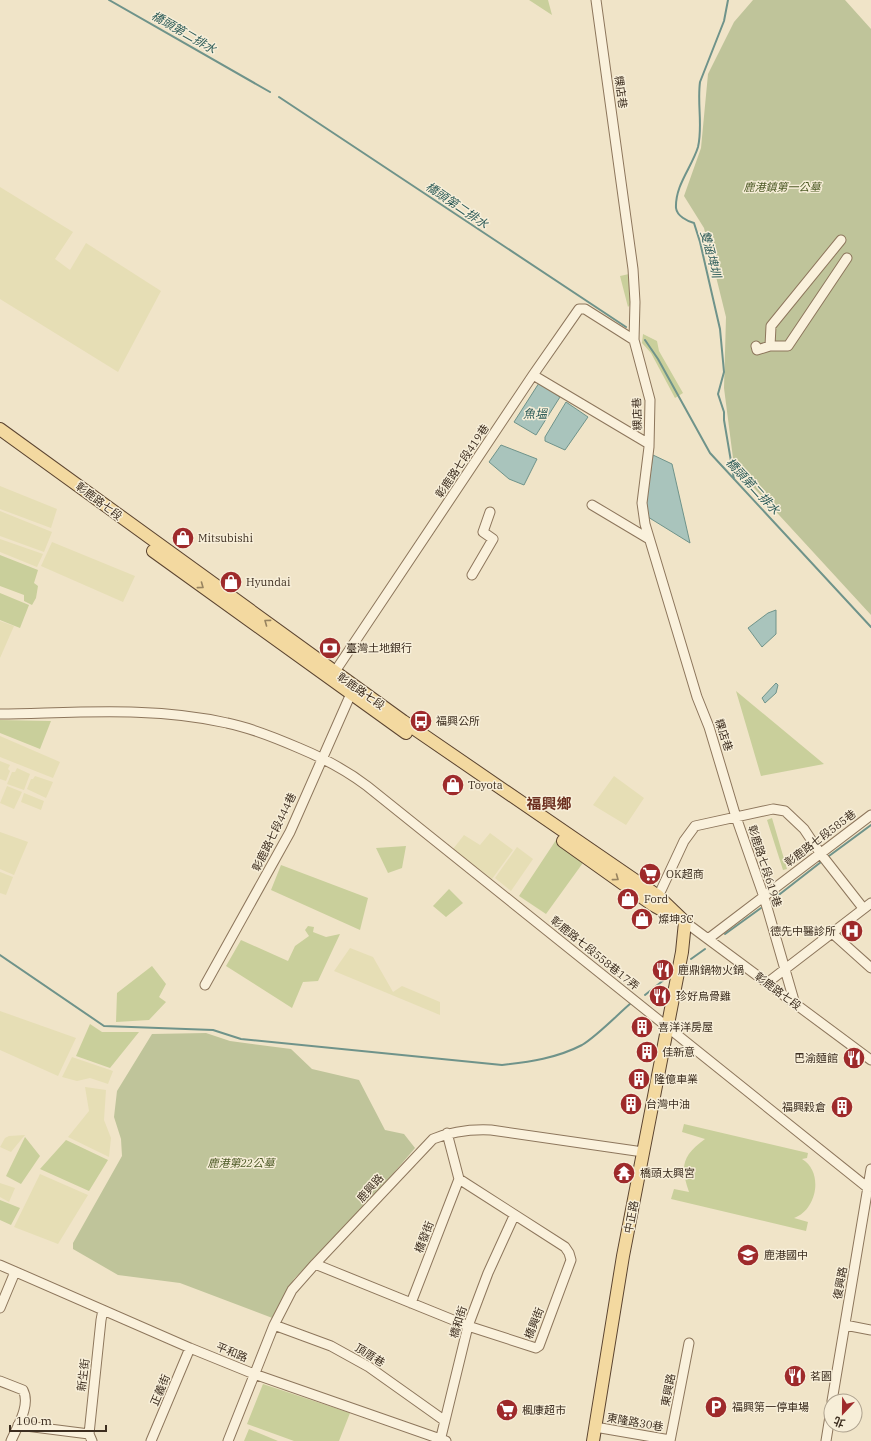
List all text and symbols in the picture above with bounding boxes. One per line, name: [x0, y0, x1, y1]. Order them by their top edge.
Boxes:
water label: 橋頭第二排水: [149, 8, 220, 57]
street label: 粿店巷: [612, 75, 630, 109]
water label: 橋頭第二排水: [423, 179, 492, 232]
park label: 鹿港鎮第一公墓: [744, 180, 822, 194]
water label: 雙涵埤圳: [698, 229, 725, 281]
street label: 粿店巷: [629, 397, 645, 431]
water label: 魚塭: [523, 406, 548, 421]
street label: 彰鹿路七段419巷: [432, 422, 492, 500]
water label: 橋頭第二排水: [723, 455, 784, 518]
street label: 彰鹿路七段: [73, 479, 125, 523]
shop icon: Mitsubishi: [170, 525, 196, 551]
place label: Mitsubishi: [198, 531, 253, 545]
shop icon: Hyundai: [218, 569, 244, 595]
place label: Hyundai: [246, 575, 291, 589]
one-way arrow: [196, 581, 203, 588]
one-way arrow: [264, 620, 271, 627]
bank icon: 臺灣土地銀行: [317, 635, 343, 661]
place label: 臺灣土地銀行: [346, 641, 412, 655]
street label: 彰鹿路七段: [334, 669, 388, 713]
bus stop icon: 福興公所: [408, 708, 434, 734]
place label: 福興公所: [436, 714, 480, 728]
street label: 粿店巷: [712, 717, 736, 753]
shop icon: Toyota: [440, 772, 466, 798]
place label: Toyota: [468, 778, 503, 792]
street label: 彰鹿路七段444巷: [249, 790, 299, 874]
district label: 福興鄉: [526, 794, 572, 813]
street label: 彰鹿路七段585巷: [782, 807, 858, 869]
street label: 彰鹿路七段619巷: [745, 823, 785, 909]
supermarket icon: OK超商: [637, 861, 663, 887]
place label: OK超商: [666, 867, 704, 881]
one-way arrow: [612, 874, 619, 881]
shop icon: Ford: [615, 886, 641, 912]
place label: Ford: [644, 892, 669, 906]
shop icon: 燦坤3C: [629, 906, 655, 932]
place label: 燦坤3C: [658, 912, 694, 926]
street label: 彰鹿路七段558巷17弄: [548, 913, 642, 993]
hospital icon: 德先中醫診所: [839, 918, 865, 944]
place label: 德先中醫診所: [770, 924, 836, 938]
restaurant icon: 鹿鼎鍋物火鍋: [650, 957, 676, 983]
place label: 鹿鼎鍋物火鍋: [678, 963, 744, 977]
street label: 彰鹿路七段: [752, 969, 804, 1013]
restaurant icon: 珍好烏骨雞: [647, 983, 673, 1009]
place label: 珍好烏骨雞: [676, 989, 731, 1003]
building icon: 喜洋洋房屋: [629, 1014, 655, 1040]
place label: 喜洋洋房屋: [658, 1020, 713, 1034]
building icon: 佳新意: [634, 1039, 660, 1065]
place label: 佳新意: [662, 1045, 695, 1059]
restaurant icon: 巴渝麵館: [841, 1045, 867, 1071]
place label: 巴渝麵館: [794, 1051, 838, 1065]
building icon: 隆億車業: [626, 1066, 652, 1092]
place label: 隆億車業: [654, 1072, 698, 1086]
building icon: 台灣中油: [618, 1091, 644, 1117]
building icon: 福興穀倉: [829, 1094, 855, 1120]
place label: 台灣中油: [646, 1097, 690, 1111]
place label: 福興穀倉: [782, 1100, 826, 1114]
park label: 鹿港第22公墓: [207, 1156, 277, 1170]
temple icon: 橋頭太興宮: [611, 1160, 637, 1186]
place label: 橋頭太興宮: [640, 1166, 695, 1180]
street label: 鹿興路: [354, 1171, 386, 1205]
street label: 中正路: [621, 1199, 641, 1235]
street label: 橋發街: [412, 1219, 436, 1255]
school or university icon: 鹿港國中: [735, 1242, 761, 1268]
place label: 鹿港國中: [764, 1248, 808, 1262]
street label: 復興路: [830, 1266, 850, 1300]
street label: 橋和街: [446, 1304, 470, 1340]
street label: 橋興街: [521, 1305, 547, 1341]
street label: 平和路: [214, 1339, 250, 1365]
street label: 頂厝巷: [352, 1340, 388, 1370]
street label: 新生街: [74, 1358, 92, 1392]
restaurant icon: 茗園: [782, 1363, 808, 1389]
place label: 茗園: [810, 1369, 832, 1383]
street label: 正義街: [147, 1372, 173, 1408]
street label: 東興路: [658, 1372, 678, 1408]
north arrow: [823, 1393, 863, 1433]
parking icon: 福興第一停車場: [703, 1394, 729, 1420]
supermarket icon: 楓康超市: [494, 1397, 520, 1423]
place label: 福興第一停車場: [732, 1400, 809, 1414]
place label: 楓康超市: [522, 1403, 566, 1417]
scale bar: [10, 1407, 106, 1433]
street label: 東隆路30巷: [606, 1410, 664, 1434]
text: 100 m: [16, 1413, 52, 1428]
text: 北: [832, 1414, 847, 1431]

